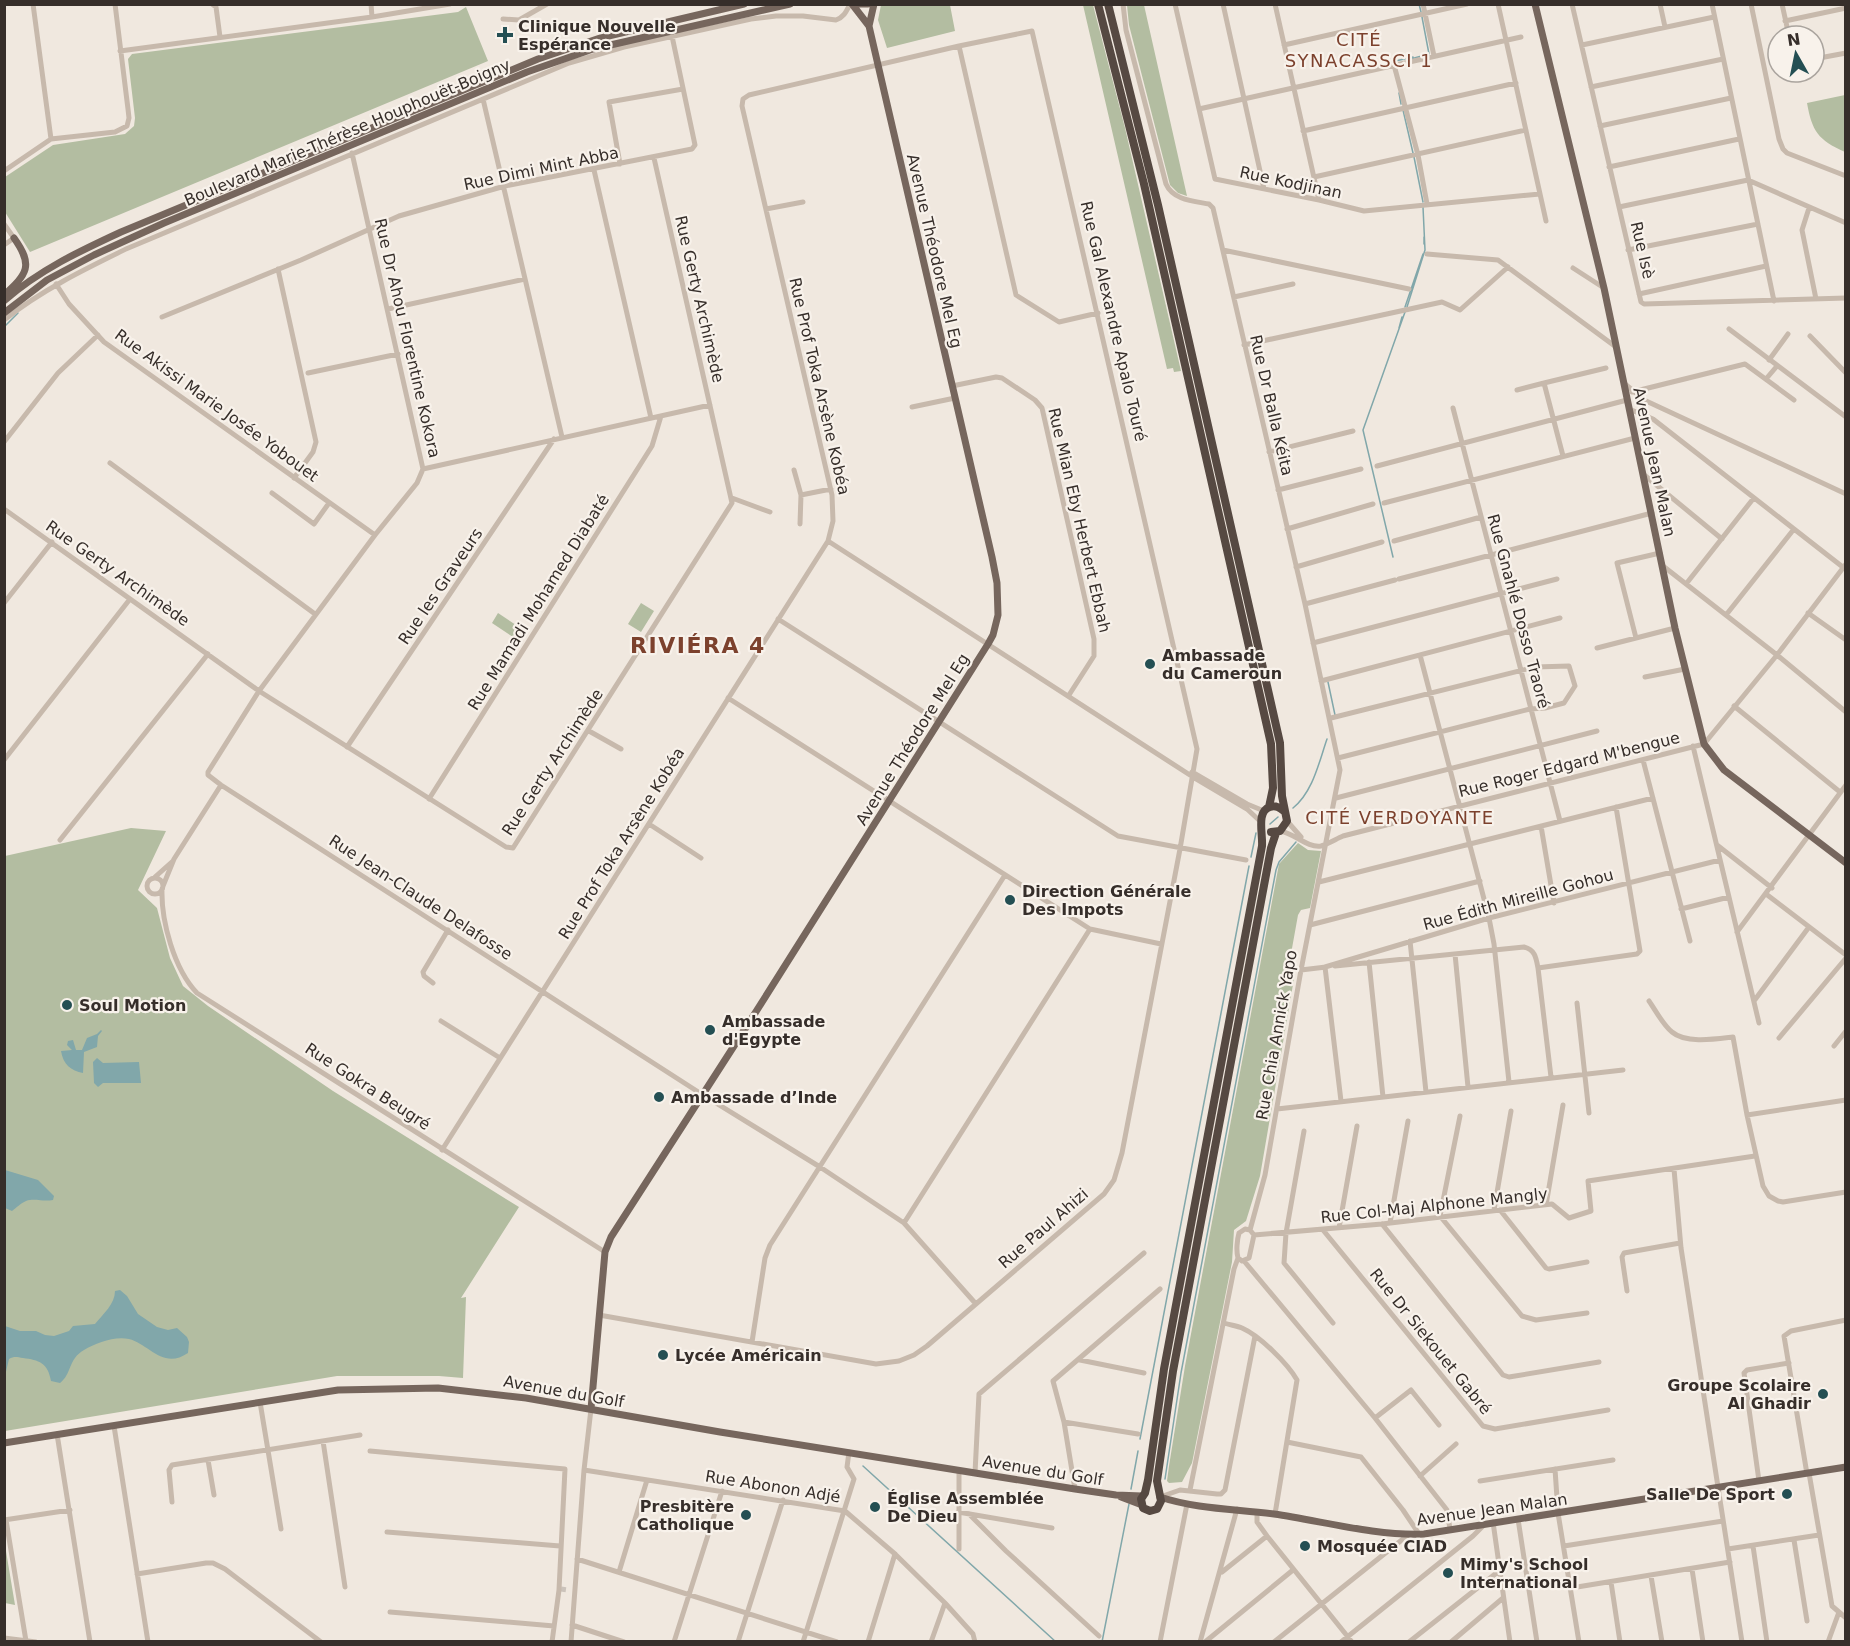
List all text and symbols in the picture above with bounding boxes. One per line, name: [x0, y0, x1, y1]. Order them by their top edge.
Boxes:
place label: Clinique Nouvelle Espérance: [518, 17, 676, 54]
north arrow: [1766, 24, 1826, 84]
marker: Clinique Nouvelle Espérance: [496, 26, 514, 44]
district label: CITÉ SYNACASSCI 1: [1285, 29, 1433, 71]
text: N: [1786, 29, 1802, 50]
street label: Boulevard Marie-Thérèse Houphouët-Boigny: [181, 55, 513, 210]
street label: Rue Dimi Mint Abba: [462, 143, 620, 194]
street label: Avenue Théodore Mel Eg: [903, 152, 966, 350]
street label: Rue Kodjinan: [1238, 162, 1344, 203]
street label: Rue Gal Alexandre Apalo Touré: [1077, 199, 1150, 443]
street label: Rue Gerty Archimède: [671, 214, 728, 385]
street label: Rue Dr Ahou Florentine Kokora: [371, 216, 444, 460]
street label: Rue Isè: [1627, 220, 1658, 281]
street label: Rue Prof Toka Arsène Kobéa: [785, 276, 854, 497]
street label: Rue Akissi Marie Josée Yobouet: [111, 325, 322, 486]
street label: Rue Dr Balla Kéita: [1246, 333, 1297, 477]
street label: Avenue Jean Malan: [1629, 386, 1680, 538]
street label: Rue Mian Eby Herbert Ebbah: [1044, 406, 1115, 634]
street label: Rue Mamadi Mohamed Diabaté: [464, 491, 613, 714]
street label: Rue Gnahlé Dosso Traoré: [1483, 512, 1554, 710]
street label: Rue Gerty Archimède: [42, 517, 193, 630]
street label: Rue les Graveurs: [394, 524, 486, 648]
district label: RIVIÉRA 4: [630, 633, 766, 658]
place label: Ambassade du Cameroun: [1162, 646, 1282, 683]
street label: Avenue Théodore Mel Eg: [852, 650, 973, 829]
marker: Ambassade du Cameroun: [1143, 657, 1157, 671]
street label: Rue Gerty Archimède: [498, 685, 607, 839]
street label: Rue Roger Edgard M'bengue: [1456, 728, 1682, 801]
street label: Rue Prof Toka Arsène Kobéa: [554, 744, 688, 943]
district label: CITÉ VERDOYANTE: [1305, 807, 1495, 828]
street label: Rue Jean-Claude Delafosse: [326, 831, 516, 964]
street label: Rue Édith Mireille Gohou: [1421, 865, 1616, 934]
place label: Direction Générale Des Impots: [1022, 882, 1191, 919]
marker: Direction Générale Des Impots: [1003, 893, 1017, 907]
street label: Rue Chia Annick Yapo: [1252, 949, 1301, 1122]
place label: Soul Motion: [79, 996, 186, 1015]
marker: Soul Motion: [60, 998, 74, 1012]
place label: Ambassade d'Egypte: [722, 1012, 826, 1049]
marker: Ambassade d'Egypte: [703, 1023, 717, 1037]
street label: Rue Gokra Beugré: [302, 1039, 434, 1134]
place label: Ambassade d’Inde: [671, 1088, 837, 1107]
marker: Ambassade d’Inde: [652, 1090, 666, 1104]
street label: Rue Paul Ahizi: [995, 1184, 1092, 1272]
street label: Rue Col-Maj Alphone Mangly: [1320, 1184, 1548, 1227]
street label: Rue Dr Siekouet Gabré: [1366, 1265, 1495, 1418]
place label: Lycée Américain: [675, 1346, 822, 1365]
marker: Lycée Américain: [656, 1348, 670, 1362]
street label: Avenue du Golf: [502, 1372, 626, 1412]
place label: Groupe Scolaire Al Ghadir: [1667, 1376, 1811, 1413]
marker: Groupe Scolaire Al Ghadir: [1816, 1387, 1830, 1401]
street label: Avenue du Golf: [981, 1452, 1105, 1489]
street label: Rue Abonon Adjé: [704, 1466, 842, 1507]
place label: Salle De Sport: [1646, 1485, 1775, 1504]
marker: Salle De Sport: [1780, 1487, 1794, 1501]
place label: Église Assemblée De Dieu: [887, 1489, 1044, 1526]
street label: Avenue Jean Malan: [1415, 1490, 1569, 1529]
place label: Presbitère Catholique: [637, 1497, 734, 1534]
marker: Église Assemblée De Dieu: [868, 1500, 882, 1514]
marker: Presbitère Catholique: [739, 1508, 753, 1522]
place label: Mosquée CIAD: [1317, 1537, 1447, 1556]
marker: Mosquée CIAD: [1298, 1539, 1312, 1553]
place label: Mimy's School International: [1460, 1555, 1588, 1592]
marker: Mimy's School International: [1441, 1566, 1455, 1580]

